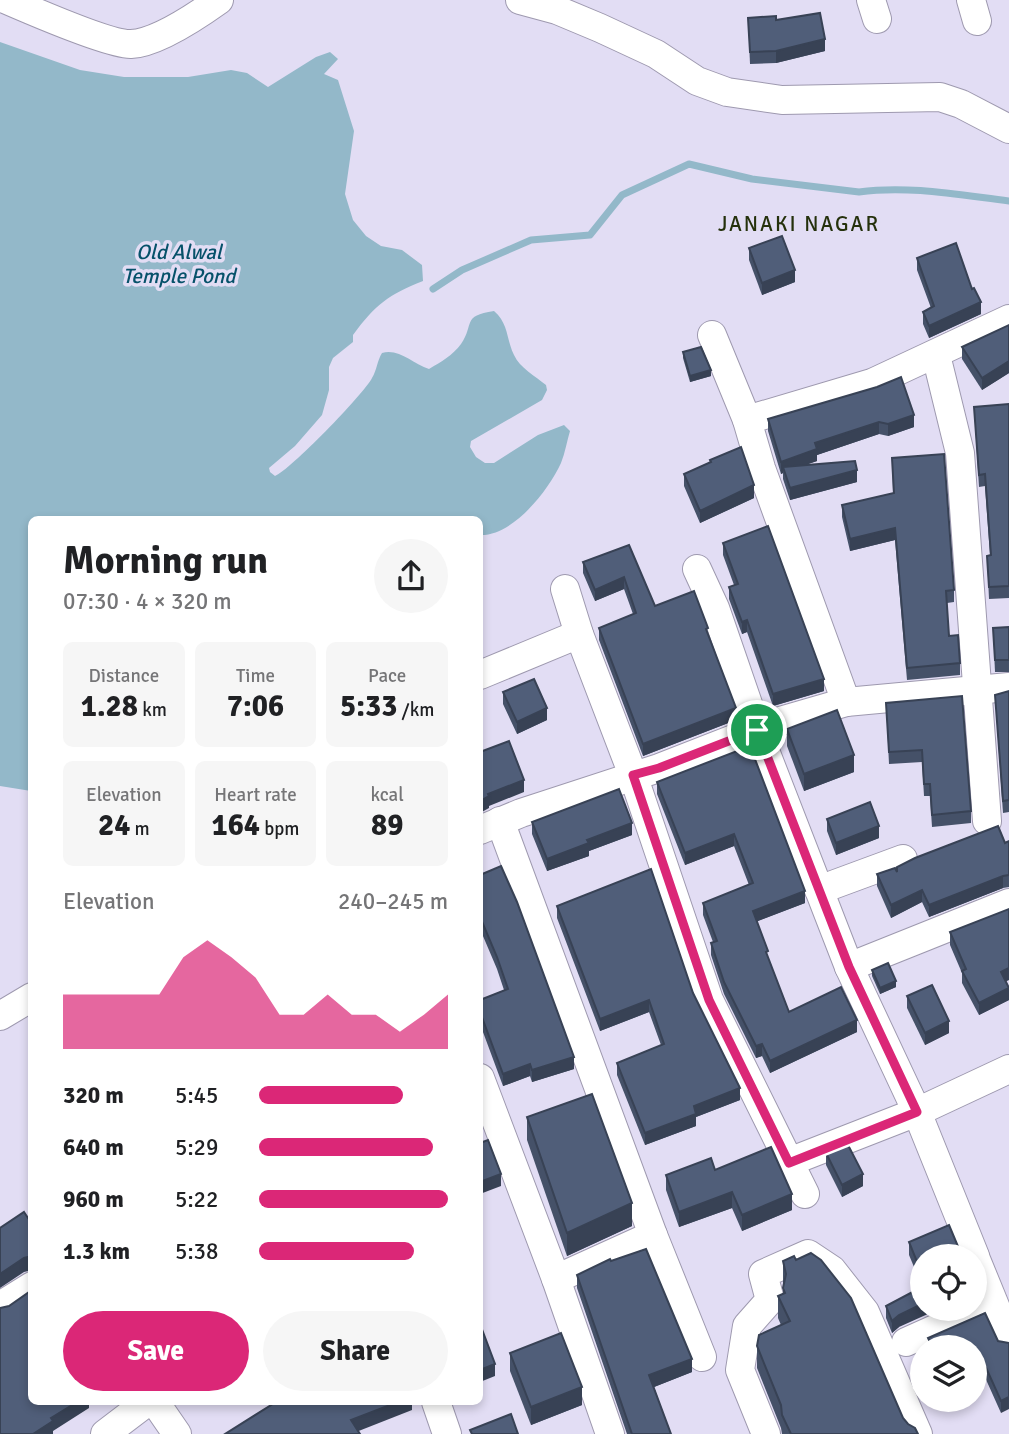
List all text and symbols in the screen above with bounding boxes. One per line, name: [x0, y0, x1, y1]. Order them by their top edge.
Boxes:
district label: JANAKI NAGAR: [718, 211, 880, 237]
water label: Old Alwal Temple Pond: [123, 239, 238, 289]
text: Morning run: [63, 537, 268, 584]
button: share: [374, 539, 448, 613]
text: 07:30 · 4 × 320 m: [63, 587, 232, 616]
text: Distance: [88, 664, 159, 688]
text: Time: [236, 664, 275, 688]
text: Pace: [368, 664, 406, 688]
text: 1.28: [81, 688, 138, 725]
text: 7:06: [227, 688, 284, 725]
text: 5:33: [340, 688, 397, 725]
text: km: [138, 698, 167, 722]
text: /km: [397, 698, 434, 722]
pin: [727, 700, 787, 760]
icon: arrive: [738, 711, 776, 749]
text: Elevation: [86, 783, 162, 807]
text: Heart rate: [214, 783, 297, 807]
text: kcal: [370, 783, 404, 807]
text: 24: [98, 807, 130, 844]
text: 164: [211, 807, 260, 844]
text: 89: [371, 807, 403, 844]
text: m: [130, 817, 150, 841]
text: bpm: [260, 817, 300, 841]
text: Elevation: [63, 887, 155, 916]
text: 240–245 m: [338, 887, 448, 916]
text: 320 m: [63, 1081, 124, 1110]
text: 5:45: [175, 1081, 218, 1110]
text: 640 m: [63, 1133, 124, 1162]
text: 5:29: [175, 1133, 218, 1162]
text: 960 m: [63, 1185, 124, 1214]
text: 5:22: [175, 1185, 218, 1214]
text: 1.3 km: [63, 1237, 130, 1266]
text: 5:38: [175, 1237, 218, 1266]
map controls: [910, 1244, 987, 1412]
button: locate: [910, 1244, 987, 1321]
button: Save: [63, 1311, 249, 1391]
button: Share: [263, 1311, 448, 1391]
button: layers: [910, 1335, 987, 1412]

